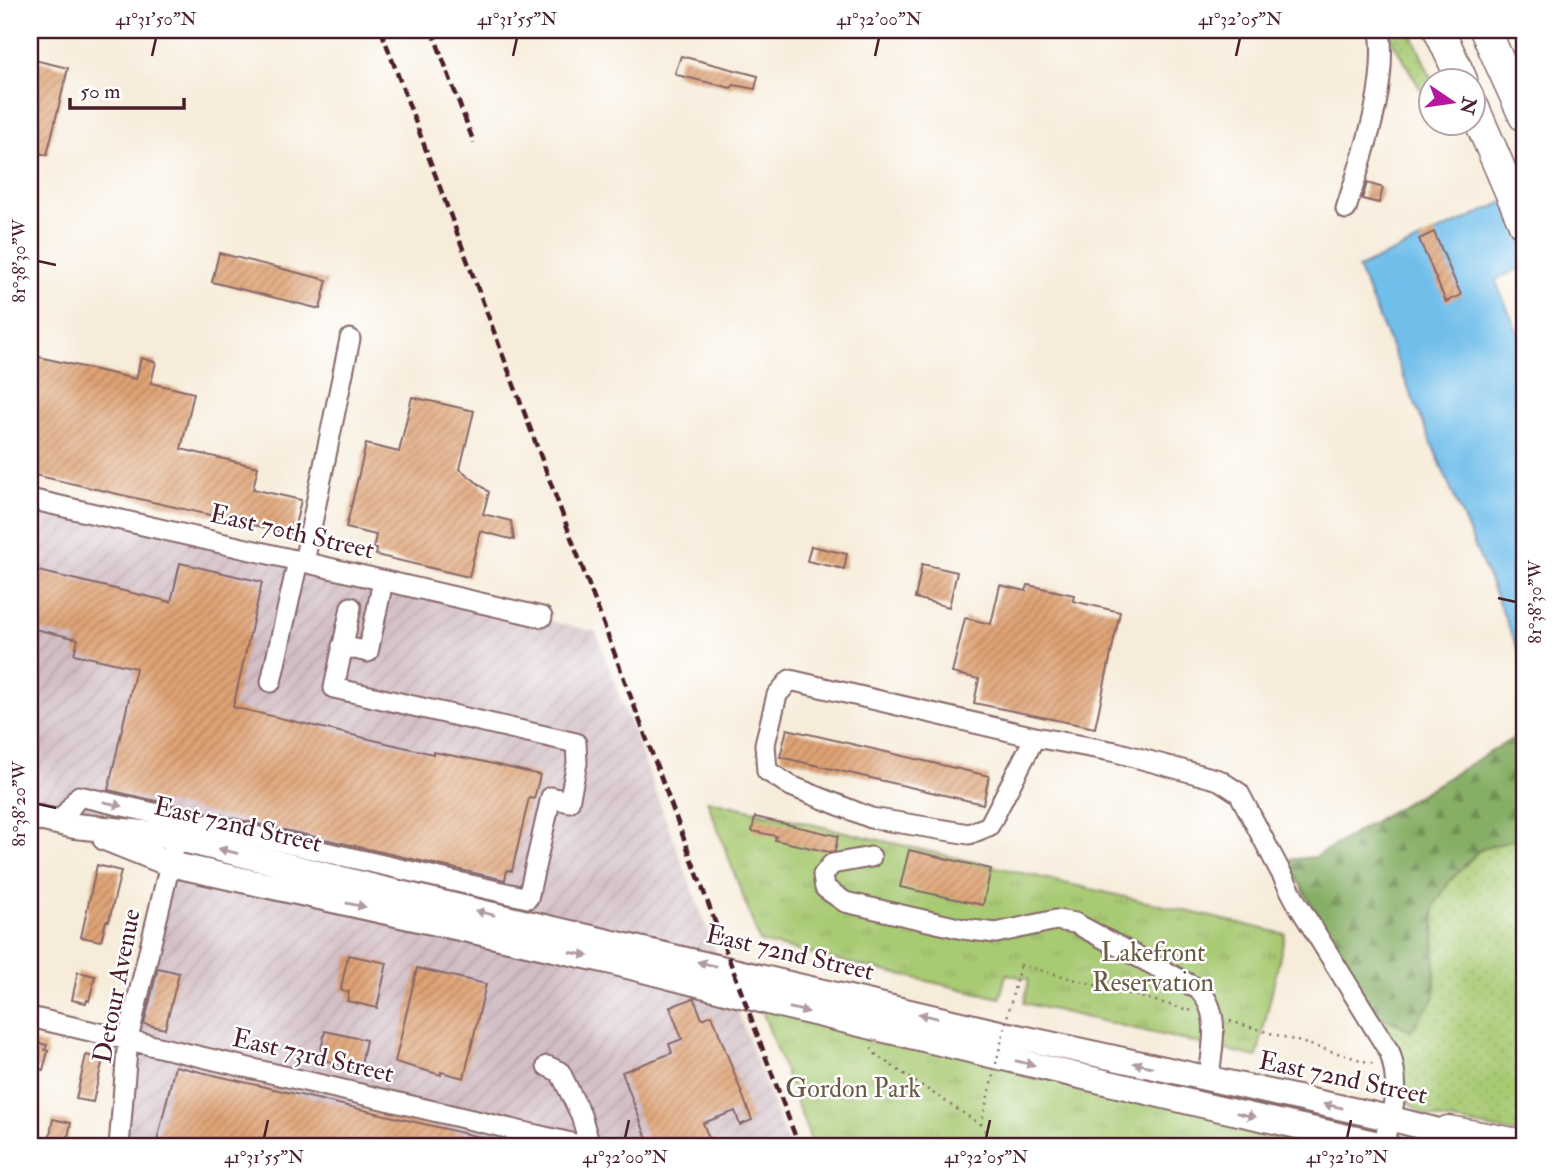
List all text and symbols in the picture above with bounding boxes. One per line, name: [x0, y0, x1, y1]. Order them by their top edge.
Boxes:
text: 41°31'50"N: [115, 8, 197, 31]
text: 41°31'55"N: [477, 8, 557, 31]
text: 41°32'00"N: [836, 8, 922, 31]
text: 41°32'05"N: [1198, 8, 1282, 31]
scale bar: [70, 66, 184, 110]
north arrow: [1418, 66, 1488, 136]
text: 50 m: [80, 78, 121, 105]
text: N: [1454, 94, 1481, 118]
text: 81°38'30"W: [8, 219, 31, 303]
street label: East 70th Street: [207, 498, 377, 566]
text: 81°38'30"W: [1524, 560, 1547, 644]
text: 81°38'20"W: [8, 760, 31, 847]
street label: East 72nd Street: [151, 790, 325, 860]
one-way arrow: [102, 799, 124, 810]
one-way arrow: [217, 846, 239, 857]
one-way arrow: [345, 900, 367, 911]
street label: Detour Avenue: [86, 906, 148, 1066]
one-way arrow: [474, 907, 496, 918]
street label: East 72nd Street: [703, 918, 877, 988]
park label: Lakefront Reservation: [1092, 937, 1214, 999]
one-way arrow: [568, 949, 590, 960]
one-way arrow: [696, 958, 718, 969]
one-way arrow: [788, 1005, 810, 1016]
one-way arrow: [917, 1010, 939, 1021]
street label: East 73rd Street: [229, 1022, 397, 1090]
street label: East 72nd Street: [1256, 1045, 1430, 1111]
one-way arrow: [1015, 1058, 1037, 1069]
one-way arrow: [1132, 1059, 1154, 1070]
park label: Gordon Park: [785, 1073, 921, 1105]
one-way arrow: [1322, 1101, 1344, 1112]
one-way arrow: [1235, 1110, 1257, 1121]
text: 41°31'55"N: [224, 1146, 304, 1169]
text: 41°32'00"N: [582, 1146, 668, 1169]
text: 41°32'05"N: [944, 1146, 1028, 1169]
text: 41°32'10"N: [1306, 1146, 1388, 1169]

